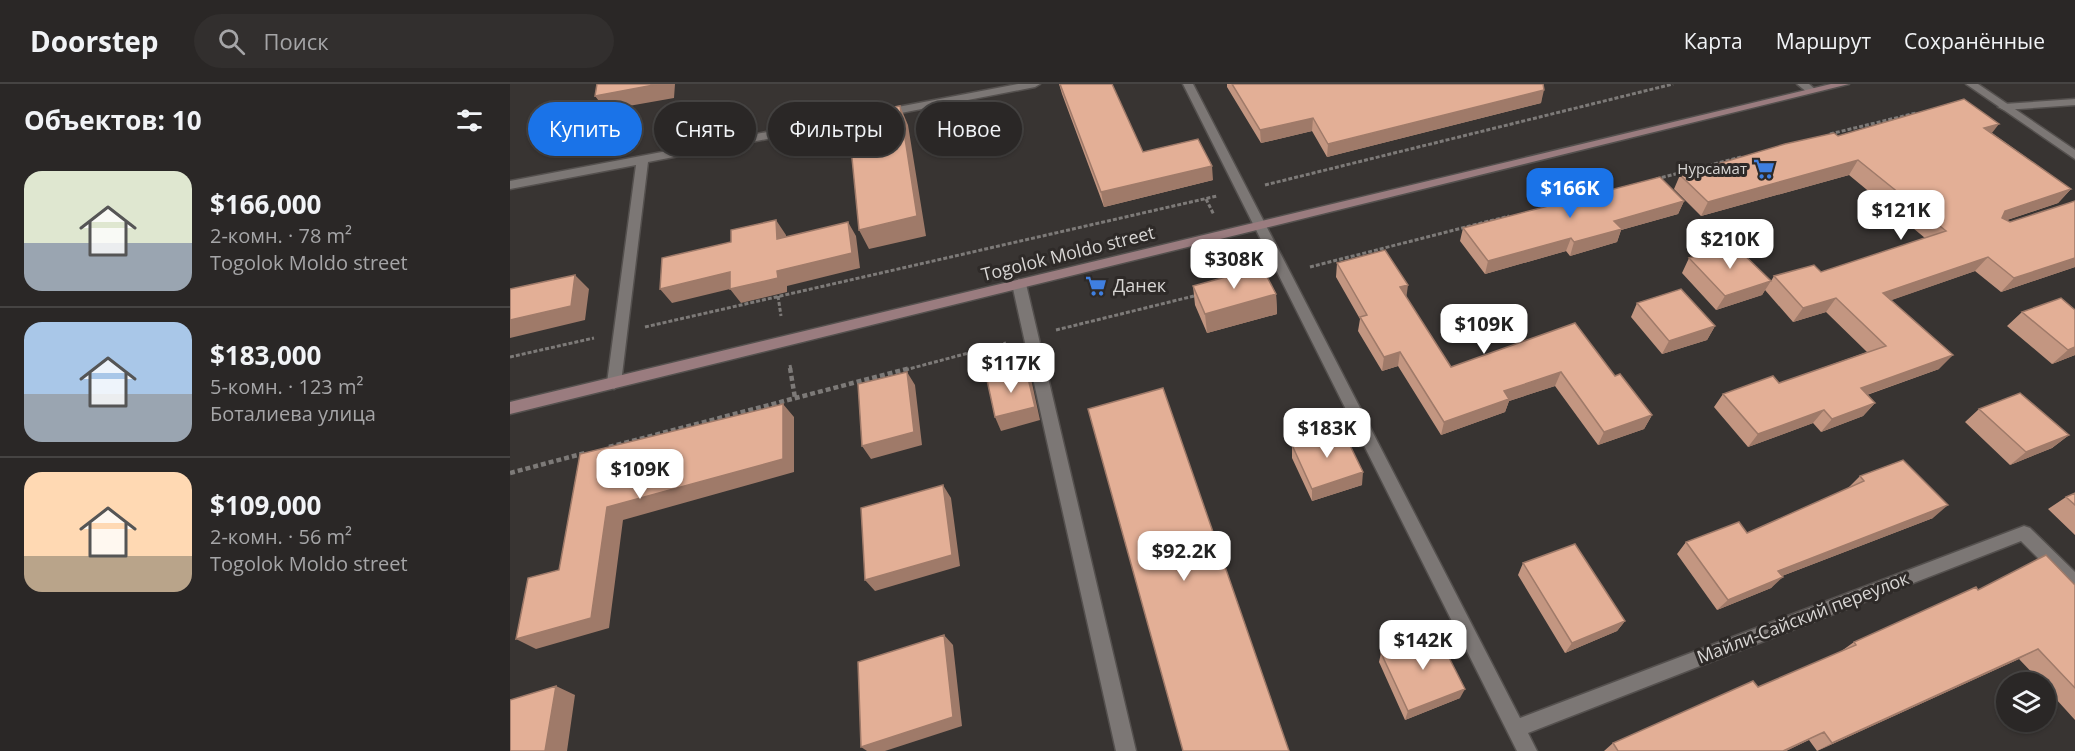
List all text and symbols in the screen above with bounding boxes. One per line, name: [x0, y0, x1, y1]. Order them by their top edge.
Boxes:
search box: [194, 14, 614, 68]
text: Doorstep: [30, 22, 158, 60]
icon: search: [215, 25, 248, 58]
text: Поиск: [263, 26, 329, 56]
text: Карта: [1684, 27, 1743, 55]
text: Маршрут: [1776, 27, 1871, 55]
text: Сохранённые: [1904, 27, 2045, 55]
text: Объектов: 10: [24, 102, 202, 138]
chip: Купить: [528, 102, 642, 156]
chip: Снять: [654, 102, 756, 156]
chip: Фильтры: [768, 102, 904, 156]
chip: Новое: [916, 102, 1022, 156]
icon: filters: [453, 104, 486, 137]
supermarket icon: Нурсамат: [1752, 157, 1776, 181]
place label: Нурсамат: [1677, 158, 1747, 178]
pin: $166K: [1528, 168, 1612, 219]
text: $166K: [1540, 174, 1600, 201]
text: $166,000: [210, 186, 321, 222]
pin: $121K: [1859, 190, 1943, 241]
icon: home: [72, 195, 144, 267]
text: $121K: [1871, 196, 1931, 223]
pin: $210K: [1688, 219, 1772, 270]
street label: Togolok Moldo street: [979, 220, 1157, 286]
text: 2-комн. · 78 m²: [210, 222, 352, 249]
text: $210K: [1700, 225, 1760, 252]
pin: $308K: [1192, 239, 1276, 290]
text: $308K: [1204, 245, 1264, 272]
text: Togolok Moldo street: [210, 249, 408, 276]
place label: Данек: [1113, 273, 1167, 297]
supermarket icon: Данек: [1084, 274, 1108, 298]
pin: $109K: [1442, 304, 1526, 355]
text: $109K: [1454, 310, 1514, 337]
text: $183,000: [210, 337, 321, 373]
pin: $117K: [969, 343, 1053, 394]
icon: home: [72, 346, 144, 418]
text: $117K: [981, 349, 1041, 376]
text: 5-комн. · 123 m²: [210, 373, 363, 400]
text: Боталиева улица: [210, 400, 376, 427]
pin: $183K: [1285, 408, 1369, 459]
text: $183K: [1297, 414, 1357, 441]
pin: $109K: [598, 449, 682, 500]
text: $109K: [610, 455, 670, 482]
text: $109,000: [210, 487, 321, 523]
icon: home: [72, 496, 144, 568]
text: 2-комн. · 56 m²: [210, 523, 352, 550]
pin: $92.2K: [1135, 531, 1233, 582]
text: $92.2K: [1152, 537, 1216, 564]
text: Togolok Moldo street: [210, 550, 408, 577]
street label: Майли-Сайский переулок: [1693, 565, 1913, 669]
pin: $142K: [1381, 620, 1465, 671]
text: $142K: [1393, 626, 1453, 653]
map controls: [1996, 672, 2056, 732]
button: layers: [1996, 672, 2056, 732]

